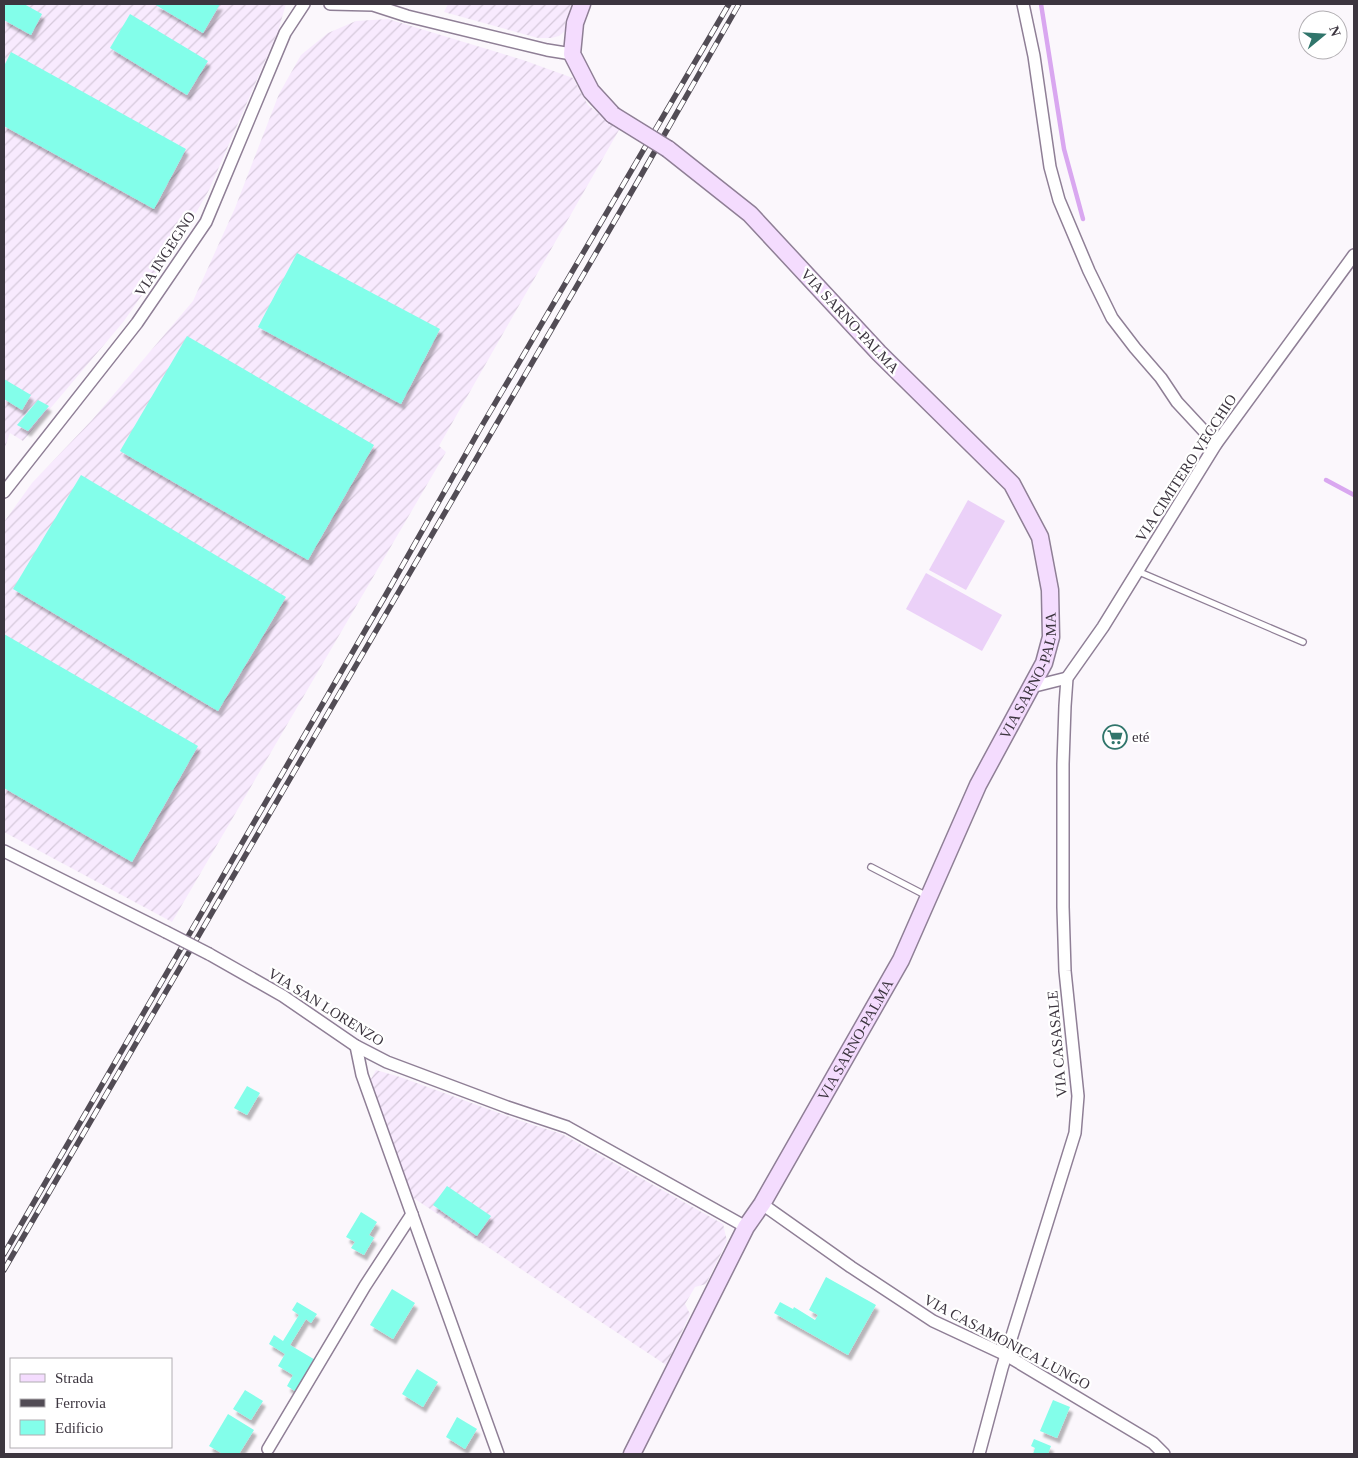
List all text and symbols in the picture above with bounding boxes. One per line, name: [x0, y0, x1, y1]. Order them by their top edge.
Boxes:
north arrow: [1298, 10, 1348, 60]
text: N: [1326, 24, 1344, 38]
street label: VIA INGEGNO: [132, 208, 198, 299]
street label: VIA SARNO-PALMA: [798, 266, 903, 377]
street label: VIA CIMITERO VECCHIO: [1132, 391, 1240, 545]
street label: VIA SARNO-PALMA: [996, 612, 1059, 742]
supermarket icon: eté: [1102, 724, 1128, 750]
place label: eté: [1132, 729, 1150, 745]
street label: VIA SAN LORENZO: [265, 965, 387, 1049]
street label: VIA SARNO-PALMA: [815, 976, 896, 1103]
street label: VIA CASASALE: [1044, 990, 1070, 1098]
street label: VIA CASAMONICA LUNGO: [921, 1291, 1093, 1393]
legend: [10, 1358, 172, 1448]
text: Strada: [55, 1370, 94, 1386]
text: Ferrovia: [55, 1395, 106, 1411]
text: Edificio: [55, 1420, 103, 1436]

